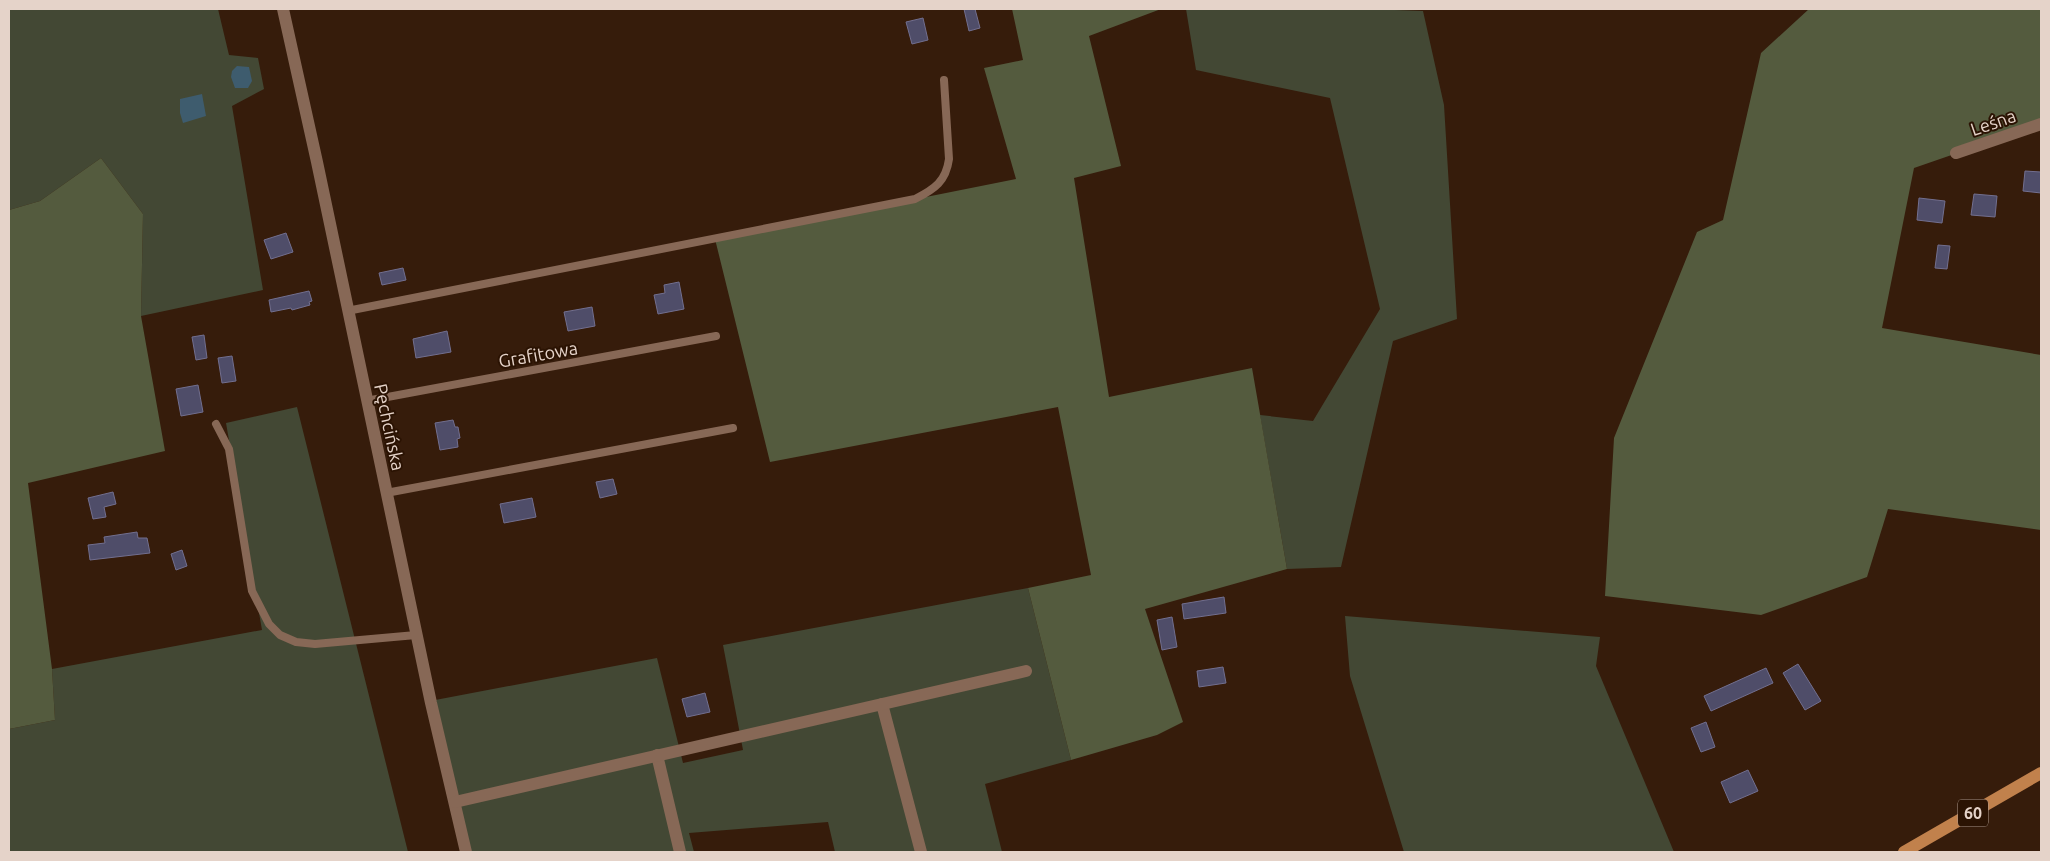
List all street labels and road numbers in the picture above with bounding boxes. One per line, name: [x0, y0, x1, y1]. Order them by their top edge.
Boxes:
street label: Leśna: [1968, 105, 2018, 139]
street label: Grafitowa: [497, 337, 579, 371]
street label: Pęchcińska: [371, 382, 409, 472]
road number: 60: [1958, 800, 1988, 826]

